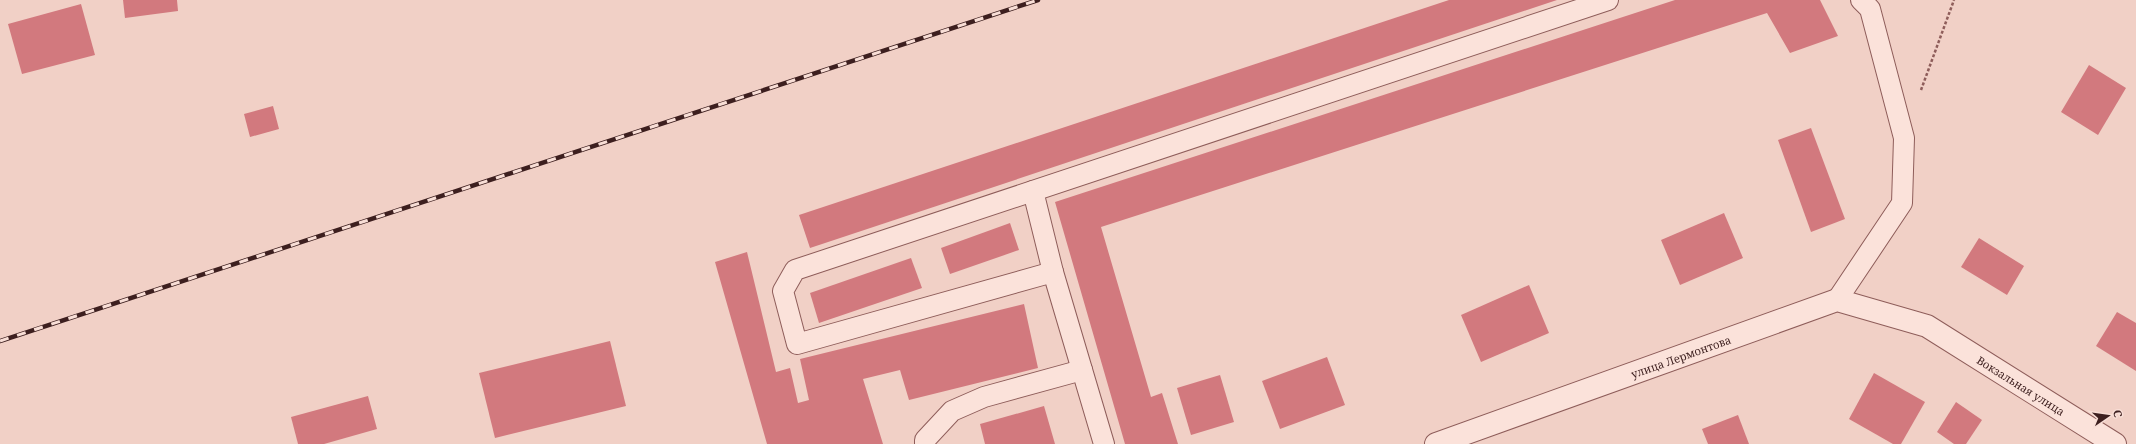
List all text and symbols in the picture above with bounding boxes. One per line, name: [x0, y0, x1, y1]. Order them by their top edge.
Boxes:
street label: улица Лермонтова: [1629, 331, 1733, 381]
street label: Вокзальная улица: [1974, 352, 2068, 418]
north arrow: [2088, 396, 2128, 436]
text: С: [2110, 408, 2126, 419]

